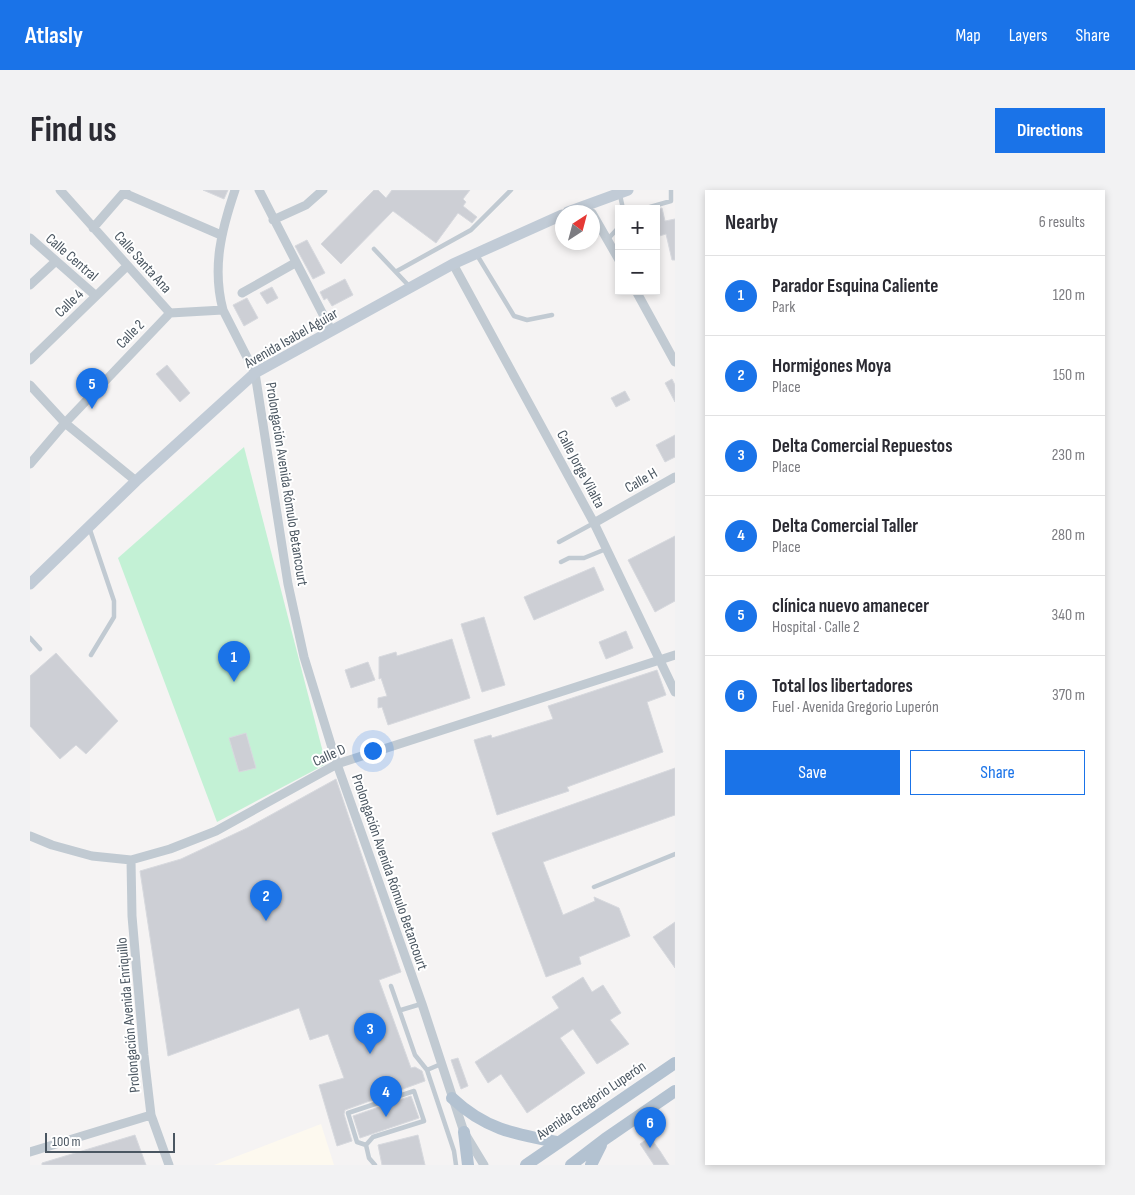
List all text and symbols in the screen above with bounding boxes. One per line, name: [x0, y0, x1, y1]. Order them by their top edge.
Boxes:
text: Atlasly: [25, 21, 83, 50]
text: Map: [956, 25, 981, 46]
text: Layers: [1009, 25, 1048, 46]
text: Share: [1076, 25, 1110, 46]
button: Directions: [995, 108, 1105, 153]
text: Find us: [30, 109, 117, 152]
north arrow: [555, 205, 600, 250]
map controls: [615, 205, 660, 295]
button: +: [615, 205, 660, 250]
text: Nearby: [725, 210, 778, 235]
text: 6 results: [1039, 213, 1085, 232]
street label: Calle Santa Ana: [110, 227, 176, 297]
street label: Calle Central: [41, 229, 102, 285]
button: −: [615, 250, 660, 295]
text: Parador Esquina Caliente: [772, 275, 938, 298]
street label: Calle 4: [51, 285, 88, 322]
text: 1: [738, 286, 744, 305]
text: 120 m: [1053, 286, 1085, 305]
text: Park: [772, 298, 795, 317]
street label: Avenida Isabel Aguiar: [240, 304, 342, 373]
street label: Calle 2: [112, 316, 149, 353]
text: Hormigones Moya: [772, 355, 891, 378]
text: 2: [737, 366, 745, 385]
text: 150 m: [1053, 366, 1085, 385]
pin: 5: [76, 368, 108, 409]
text: Place: [772, 378, 801, 397]
street label: Prolongación Avenida Rómulo Betancourt: [261, 381, 312, 588]
street label: Calle Jorge Vilalta: [552, 427, 609, 512]
text: Delta Comercial Repuestos: [772, 435, 952, 458]
text: 3: [737, 446, 745, 465]
text: 230 m: [1052, 446, 1085, 465]
text: Place: [772, 458, 801, 477]
street label: Calle H: [622, 464, 661, 497]
text: Delta Comercial Taller: [772, 515, 918, 538]
text: 4: [737, 526, 745, 545]
text: 280 m: [1051, 526, 1085, 545]
text: Place: [772, 538, 801, 557]
text: clínica nuevo amanecer: [772, 595, 929, 618]
text: 5: [737, 606, 745, 625]
text: 340 m: [1052, 606, 1085, 625]
text: Hospital · Calle 2: [772, 618, 860, 637]
pin: 1: [218, 641, 250, 682]
text: Total los libertadores: [772, 675, 913, 698]
text: 6: [737, 686, 745, 705]
text: 370 m: [1052, 686, 1085, 705]
text: Fuel · Avenida Gregorio Luperón: [772, 698, 939, 717]
your location: [360, 738, 386, 764]
street label: Calle D: [310, 740, 349, 771]
button: Save: [725, 750, 900, 795]
button: Share: [910, 750, 1085, 795]
street label: Prolongación Avenida Rómulo Betancourt: [347, 772, 432, 973]
pin: 2: [250, 880, 282, 921]
street label: Prolongación Avenida Enriquillo: [112, 937, 145, 1093]
pin: 3: [354, 1013, 386, 1054]
street label: Avenida Gregorio Luperón: [532, 1057, 650, 1145]
pin: 4: [370, 1076, 402, 1117]
pin: 6: [634, 1107, 666, 1148]
scale bar: [45, 1130, 175, 1153]
text: 100 m: [52, 1133, 81, 1150]

